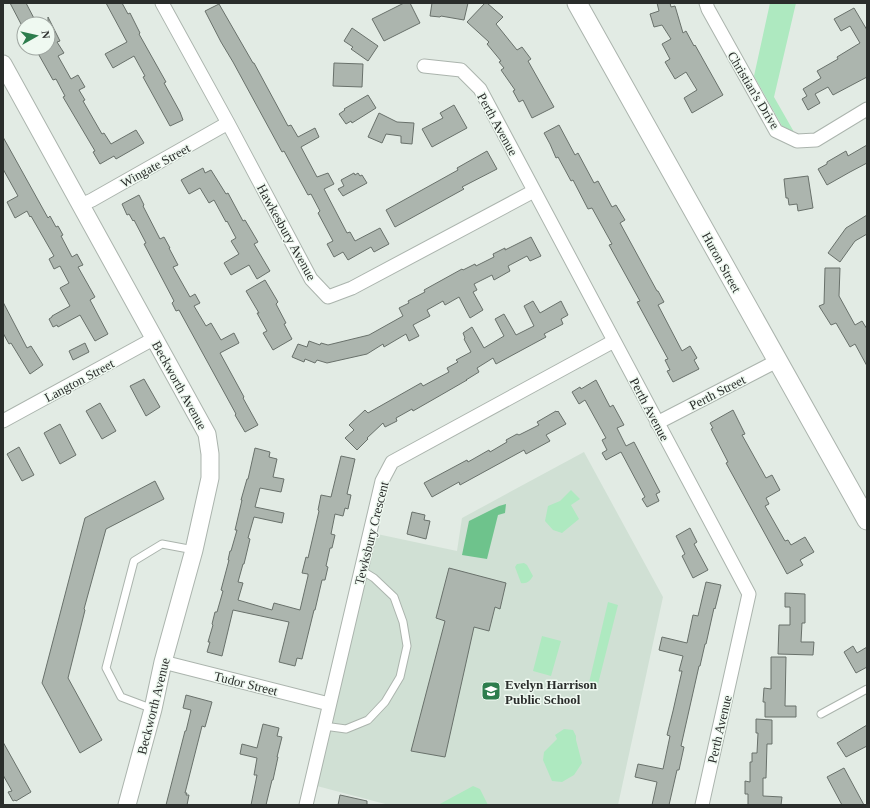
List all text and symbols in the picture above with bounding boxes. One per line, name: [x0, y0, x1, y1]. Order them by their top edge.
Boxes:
north arrow: [16, 16, 56, 56]
text: N: [39, 30, 52, 39]
street label: Christian's Drive: [725, 49, 783, 132]
street label: Perth Avenue: [474, 90, 521, 158]
street label: Wingate Street: [118, 140, 193, 191]
street label: Hawkesbury Avenue: [254, 182, 319, 283]
street label: Huron Street: [699, 229, 744, 295]
street label: Beckworth Avenue: [149, 338, 210, 432]
street label: Langton Street: [42, 356, 117, 405]
street label: Perth Street: [687, 372, 748, 413]
street label: Perth Avenue: [627, 375, 673, 444]
street label: Tewksbury Crescent: [351, 479, 392, 587]
street label: Beckworth Avenue: [134, 656, 173, 756]
street label: Tudor Street: [213, 668, 280, 699]
place label: Evelyn Harrison Public School: [505, 677, 598, 707]
school or university icon: Evelyn Harrison Public School: [480, 680, 502, 702]
street label: Perth Avenue: [704, 693, 735, 765]

